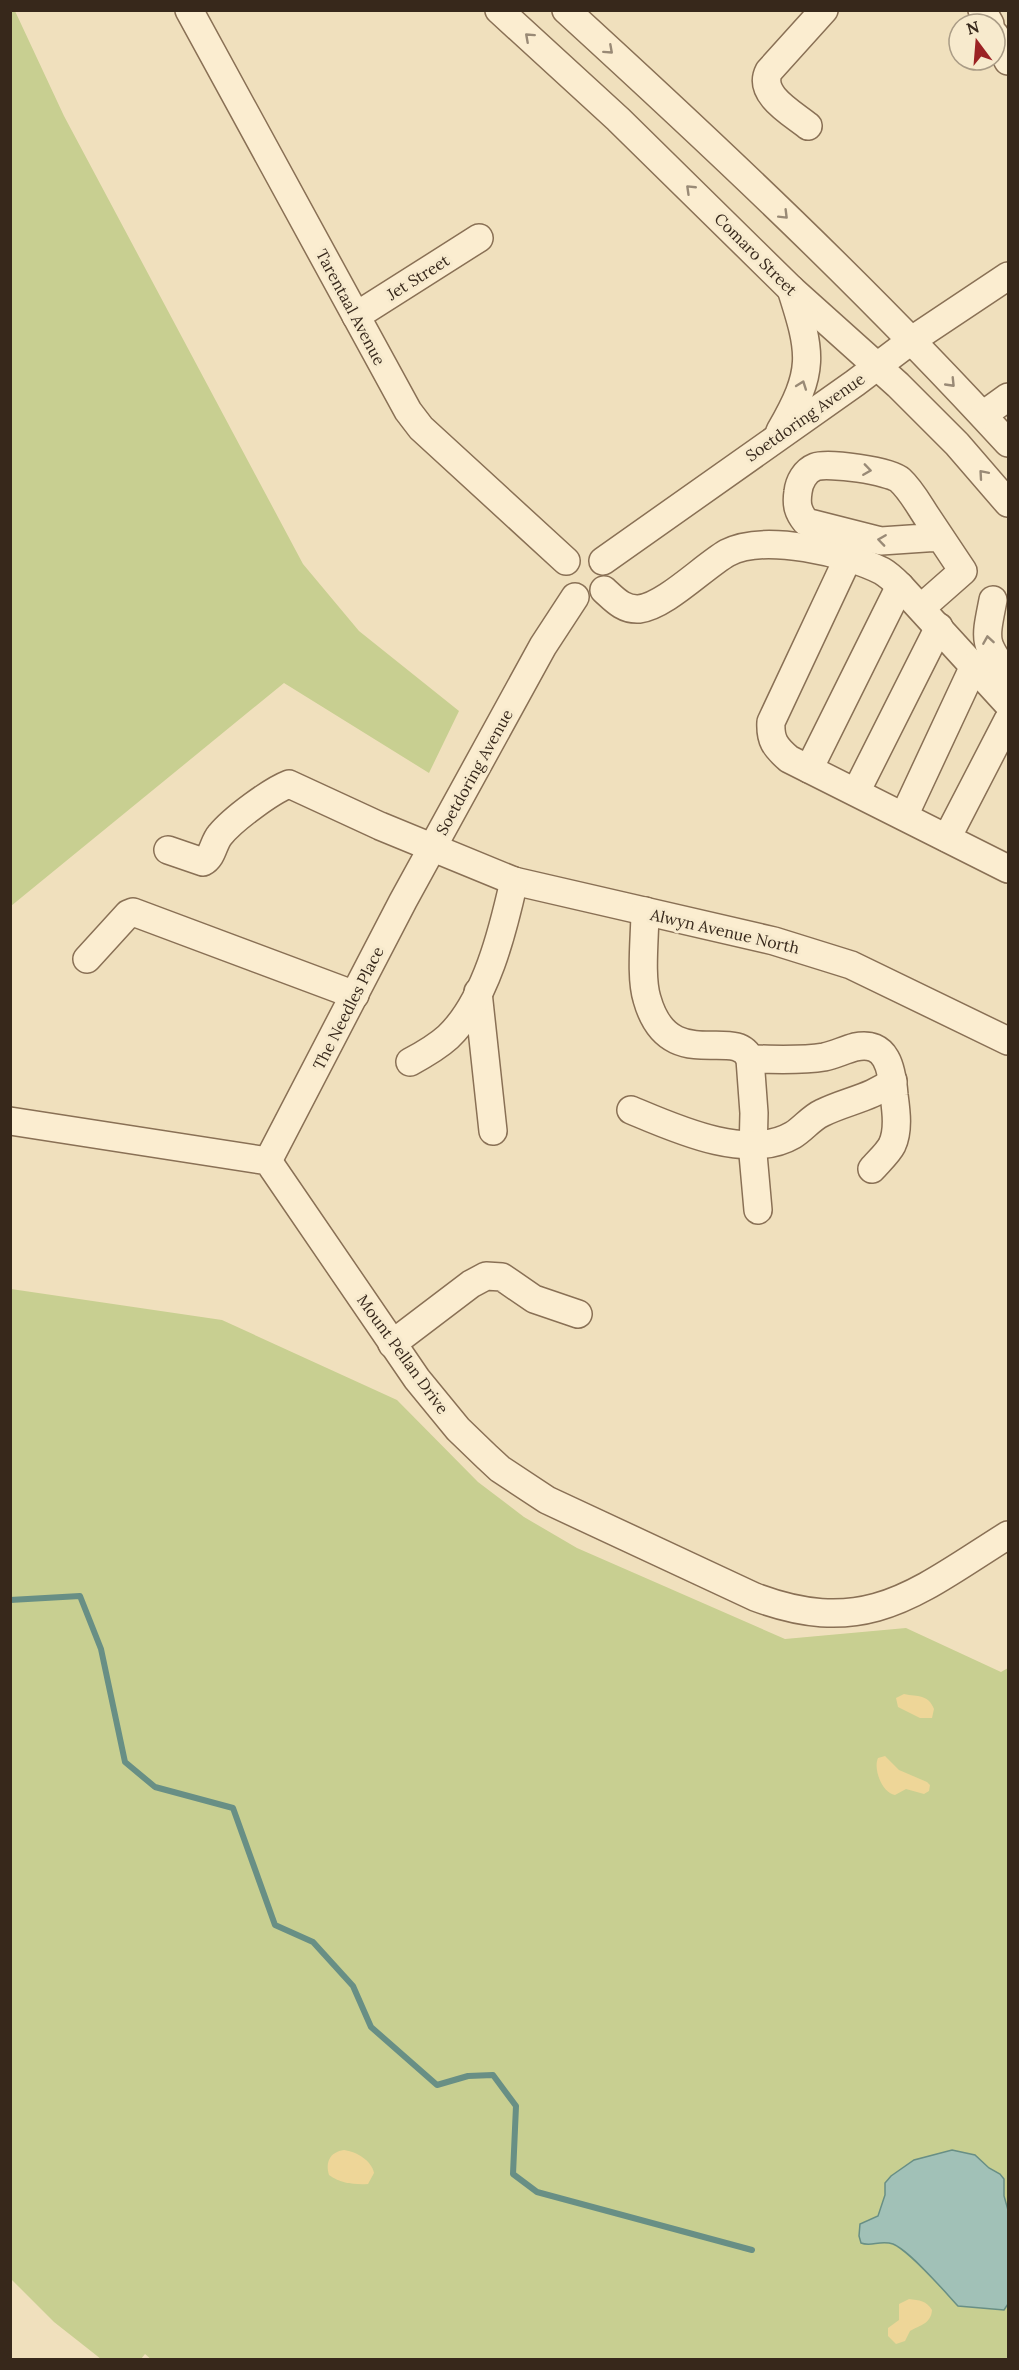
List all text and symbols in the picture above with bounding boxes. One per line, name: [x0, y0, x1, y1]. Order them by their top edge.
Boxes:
north arrow: [947, 12, 1007, 72]
text: N: [964, 16, 982, 39]
one-way arrow: [525, 33, 535, 44]
one-way arrow: [602, 43, 613, 54]
one-way arrow: [686, 185, 697, 196]
street label: Comaro Street: [710, 208, 802, 300]
one-way arrow: [777, 209, 788, 219]
street label: Tarentaal Avenue: [312, 245, 390, 369]
street label: Jet Street: [382, 250, 454, 305]
street label: Soetdoring Avenue: [742, 368, 869, 466]
one-way arrow: [944, 375, 955, 386]
one-way arrow: [795, 381, 808, 391]
one-way arrow: [863, 464, 872, 476]
one-way arrow: [979, 470, 990, 480]
one-way arrow: [877, 534, 886, 546]
one-way arrow: [983, 636, 995, 645]
street label: Soetdoring Avenue: [431, 705, 517, 838]
street label: Alwyn Avenue North: [648, 904, 802, 958]
street label: The Needles Place: [308, 943, 388, 1073]
street label: Mount Pellan Drive: [353, 1290, 453, 1418]

